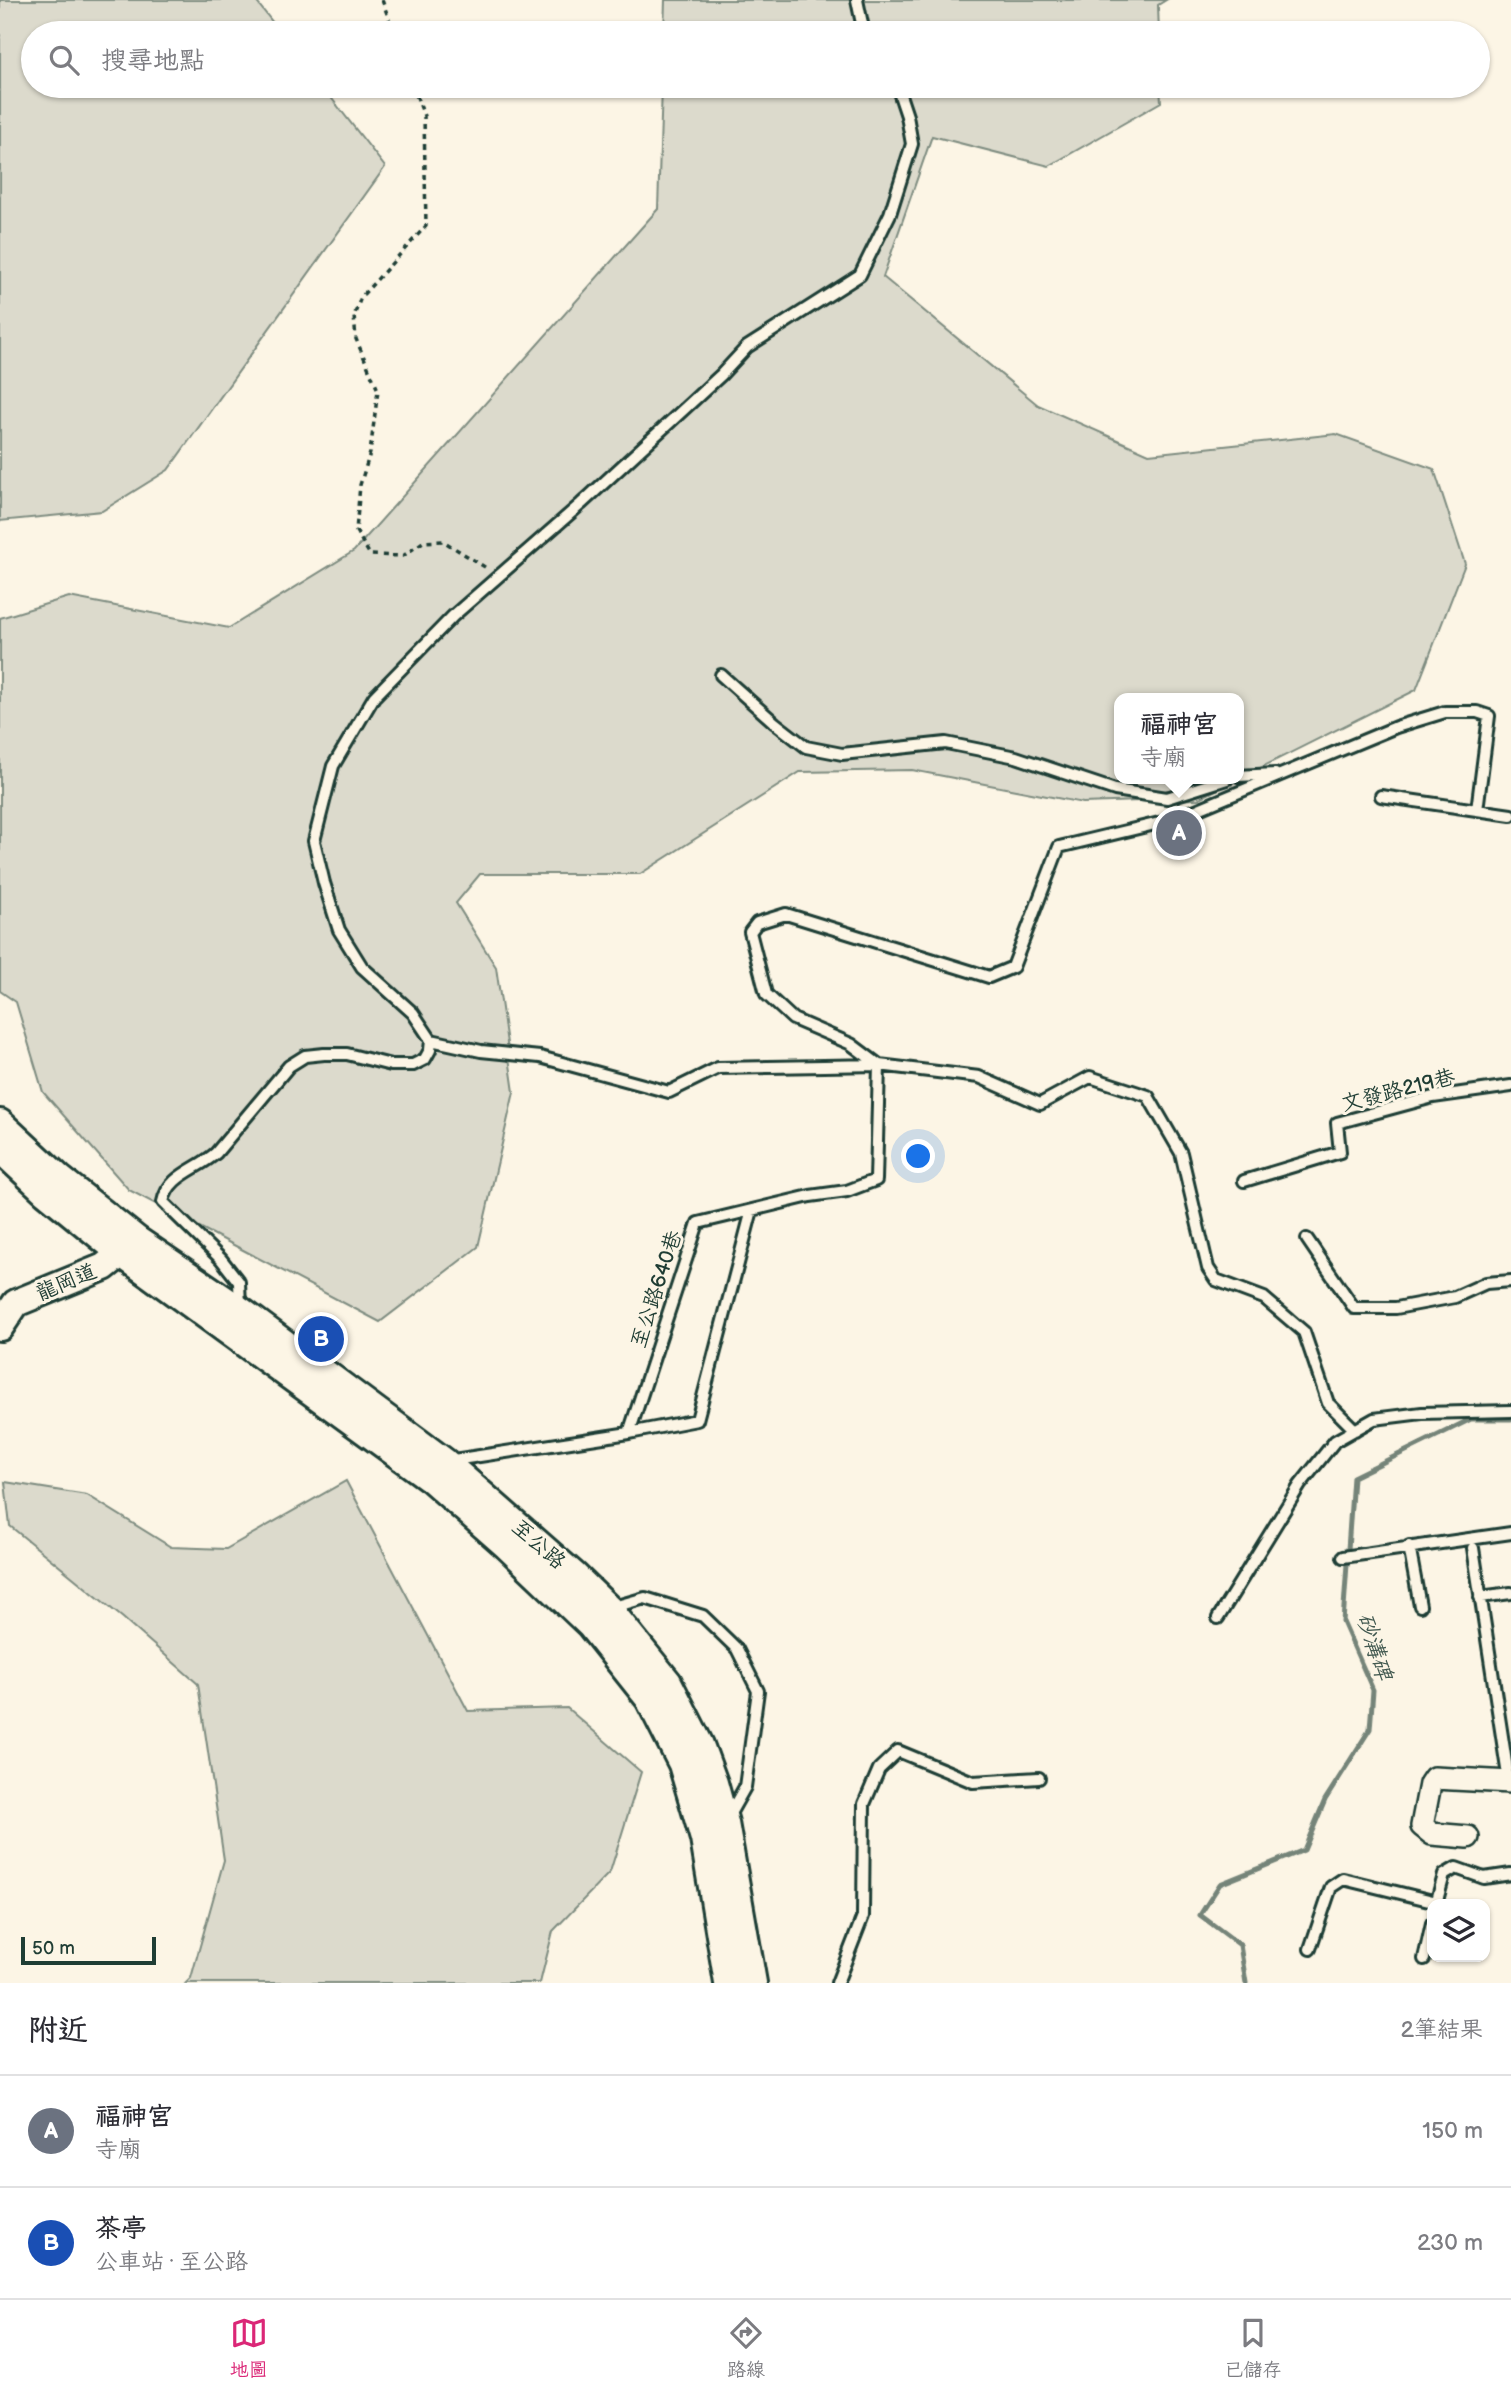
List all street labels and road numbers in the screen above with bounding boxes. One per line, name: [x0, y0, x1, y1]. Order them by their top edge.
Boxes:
street label: 文發路219巷: [1339, 1064, 1458, 1117]
street label: 至公路640巷: [626, 1227, 687, 1351]
street label: 龍岡道: [32, 1259, 100, 1306]
street label: 至公路: [507, 1514, 571, 1574]

